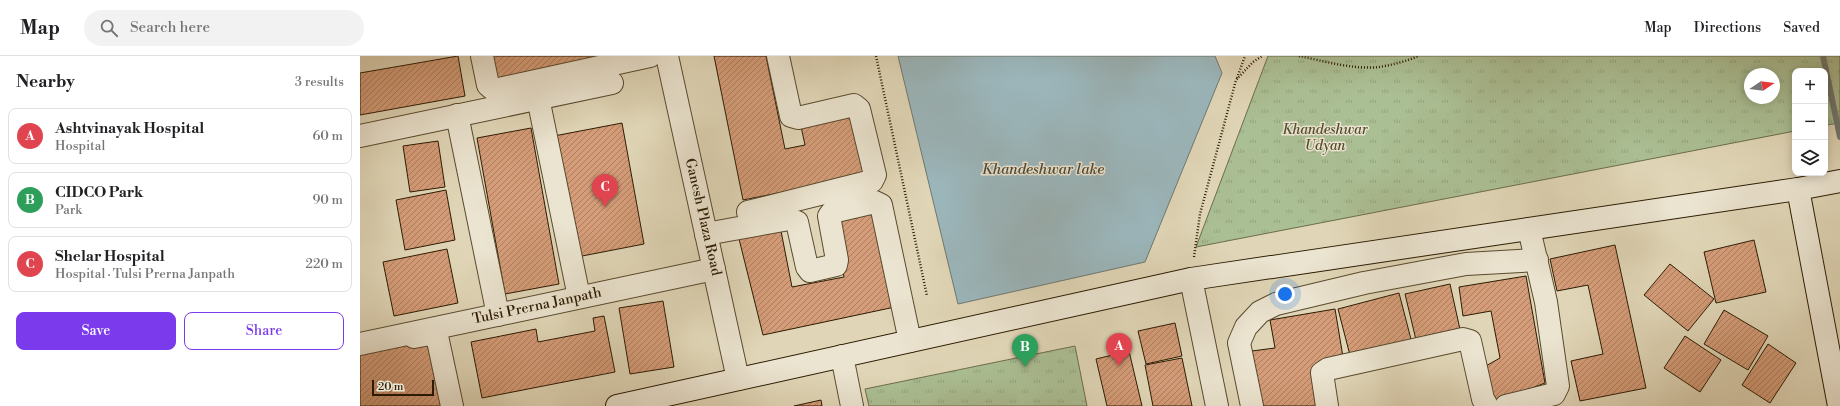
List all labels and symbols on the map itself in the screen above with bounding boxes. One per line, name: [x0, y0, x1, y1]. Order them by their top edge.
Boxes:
north arrow: [1744, 68, 1780, 104]
park label: Khandeshwar Udyan: [1282, 121, 1369, 155]
street label: Ganesh Plaza Road: [681, 156, 725, 278]
water label: Khandeshwar lake: [982, 160, 1104, 179]
pin: C: [592, 174, 618, 207]
street label: Tulsi Prerna Janpath: [471, 283, 604, 328]
your location: [1275, 284, 1295, 304]
pin: A: [1106, 333, 1132, 366]
pin: B: [1012, 334, 1038, 367]
scale bar: [372, 378, 434, 397]

